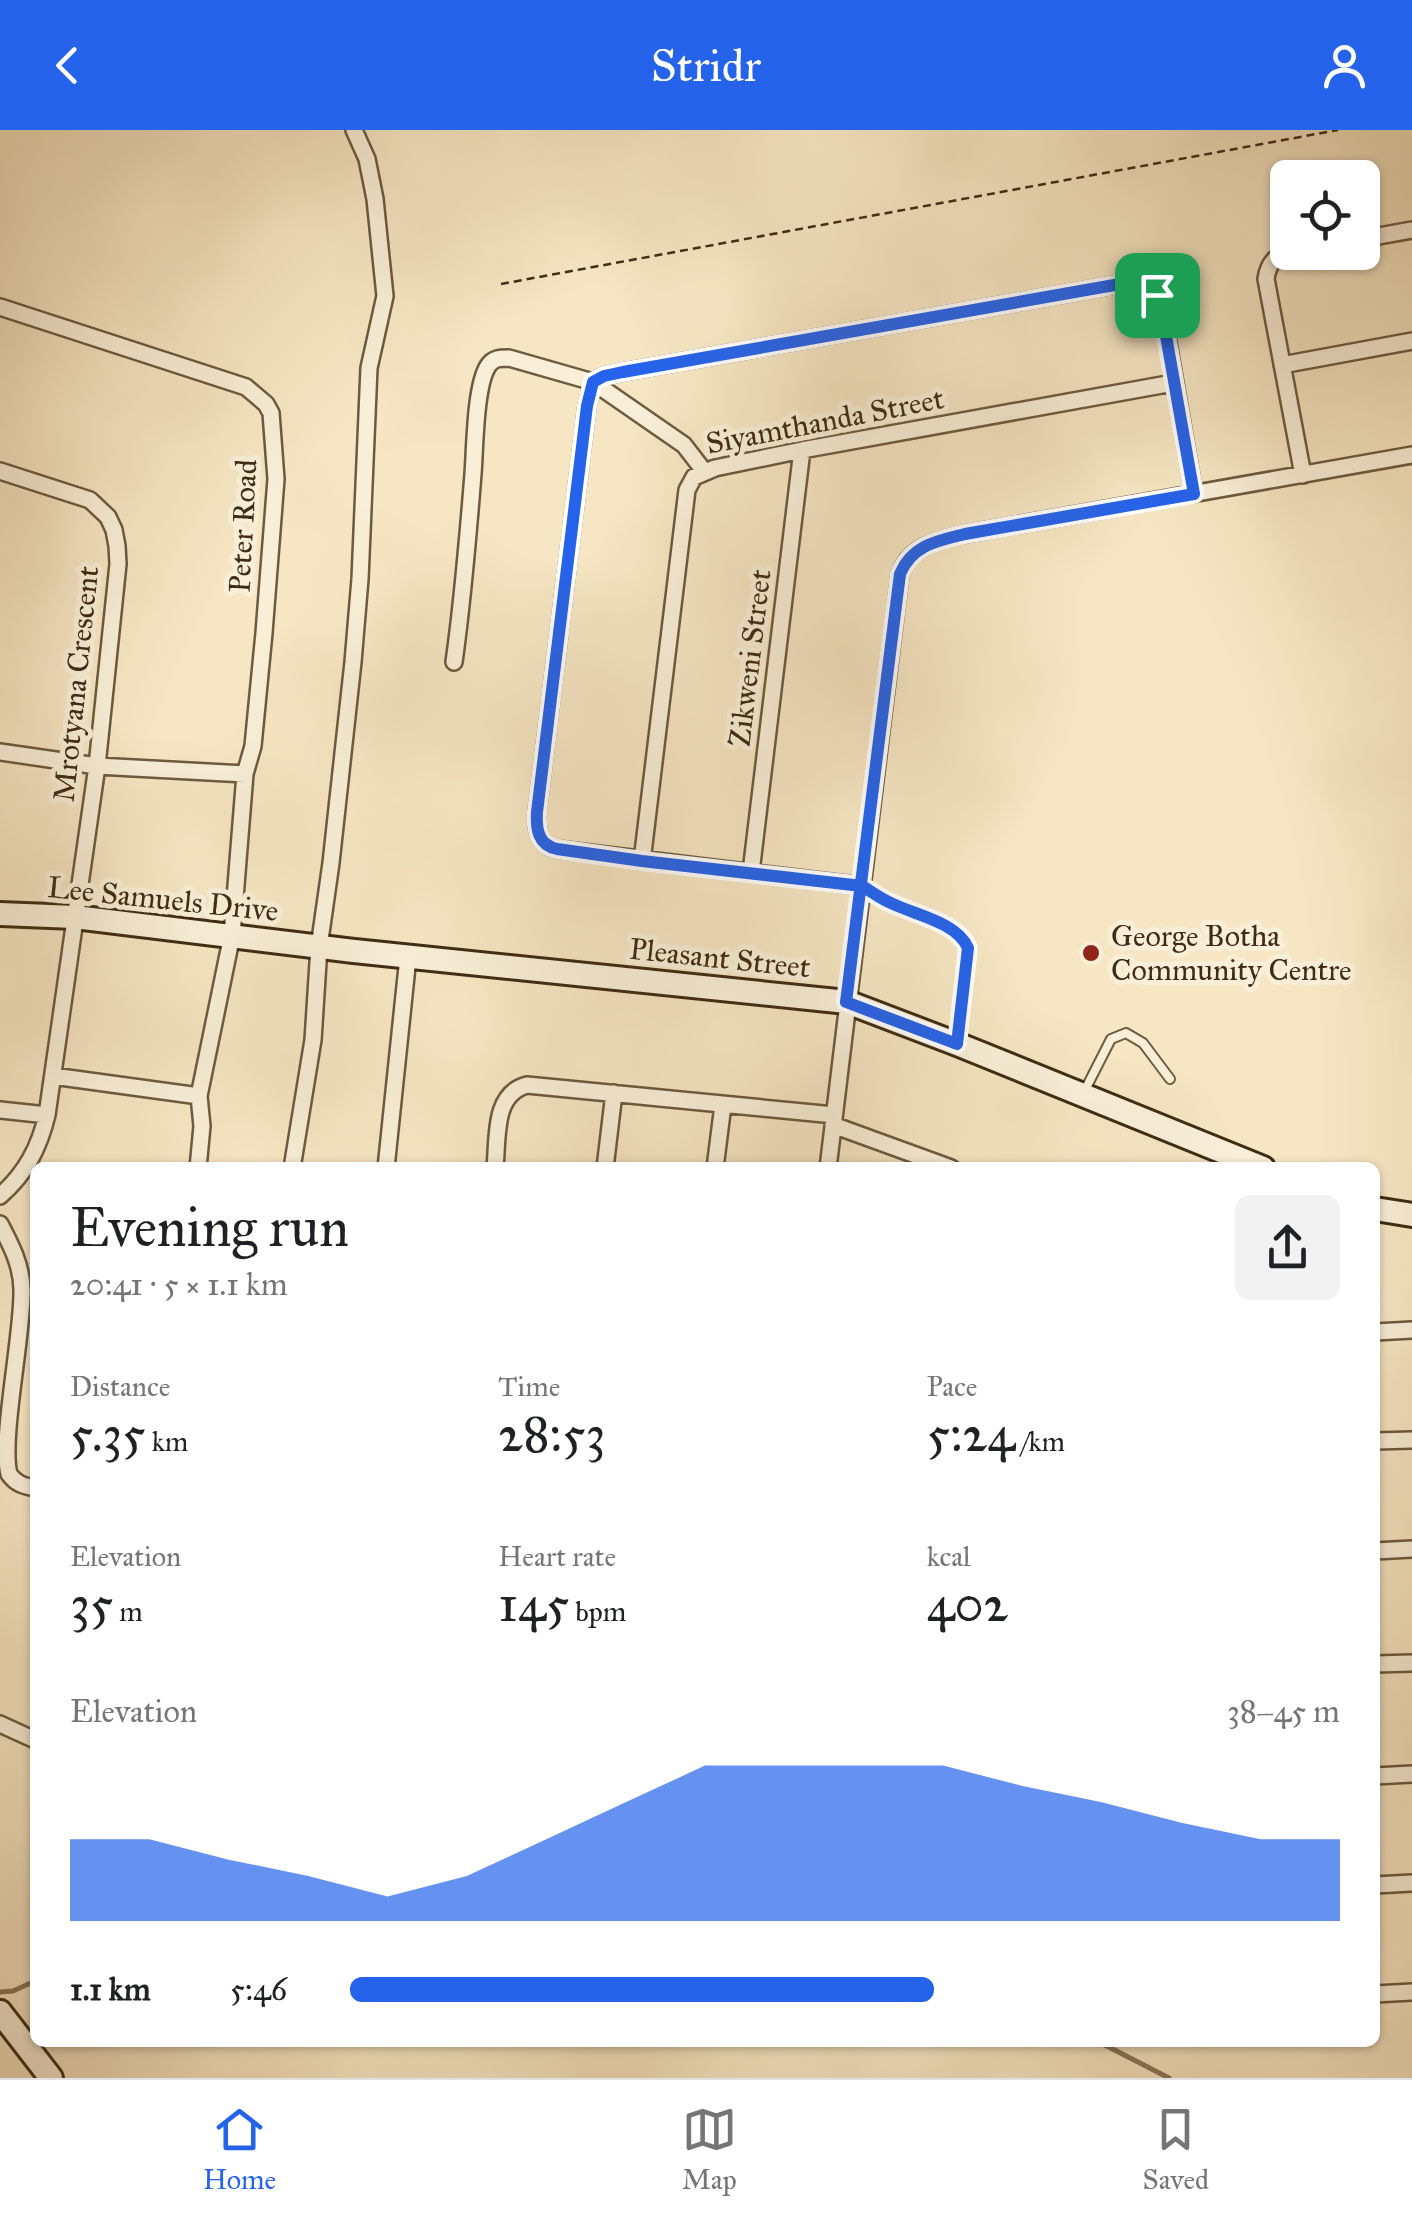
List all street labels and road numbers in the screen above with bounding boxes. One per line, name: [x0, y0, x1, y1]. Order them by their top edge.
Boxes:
street label: Siyamthanda Street: [703, 380, 947, 462]
street label: Peter Road: [222, 458, 264, 594]
street label: Mrotyana Crescent: [46, 564, 106, 804]
street label: Zikweni Street: [721, 567, 779, 749]
street label: Lee Samuels Drive: [46, 869, 280, 929]
street label: Pleasant Street: [628, 931, 813, 985]

